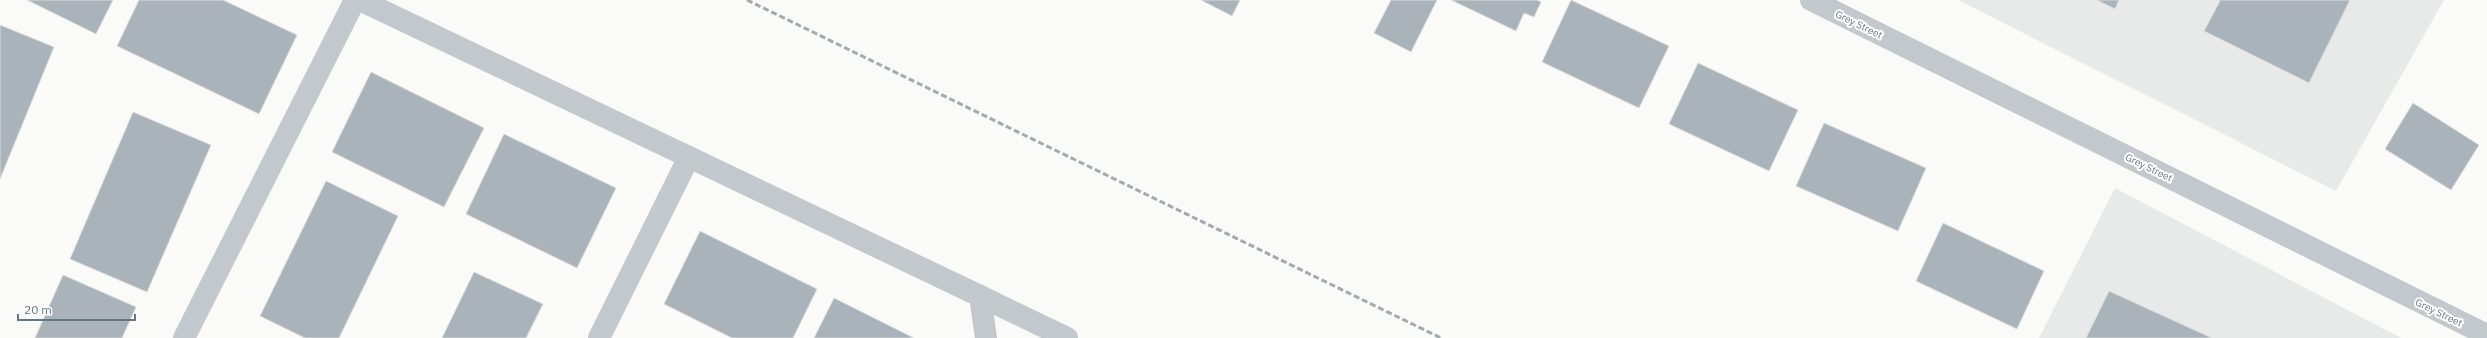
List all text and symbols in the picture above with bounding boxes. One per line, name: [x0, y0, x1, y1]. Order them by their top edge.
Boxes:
street label: Grey Street: [1833, 7, 1885, 42]
street label: Grey Street: [2123, 150, 2175, 185]
street label: Grey Street: [2413, 295, 2465, 330]
scale bar: [18, 296, 135, 322]
text: 20 m: [24, 302, 52, 317]

